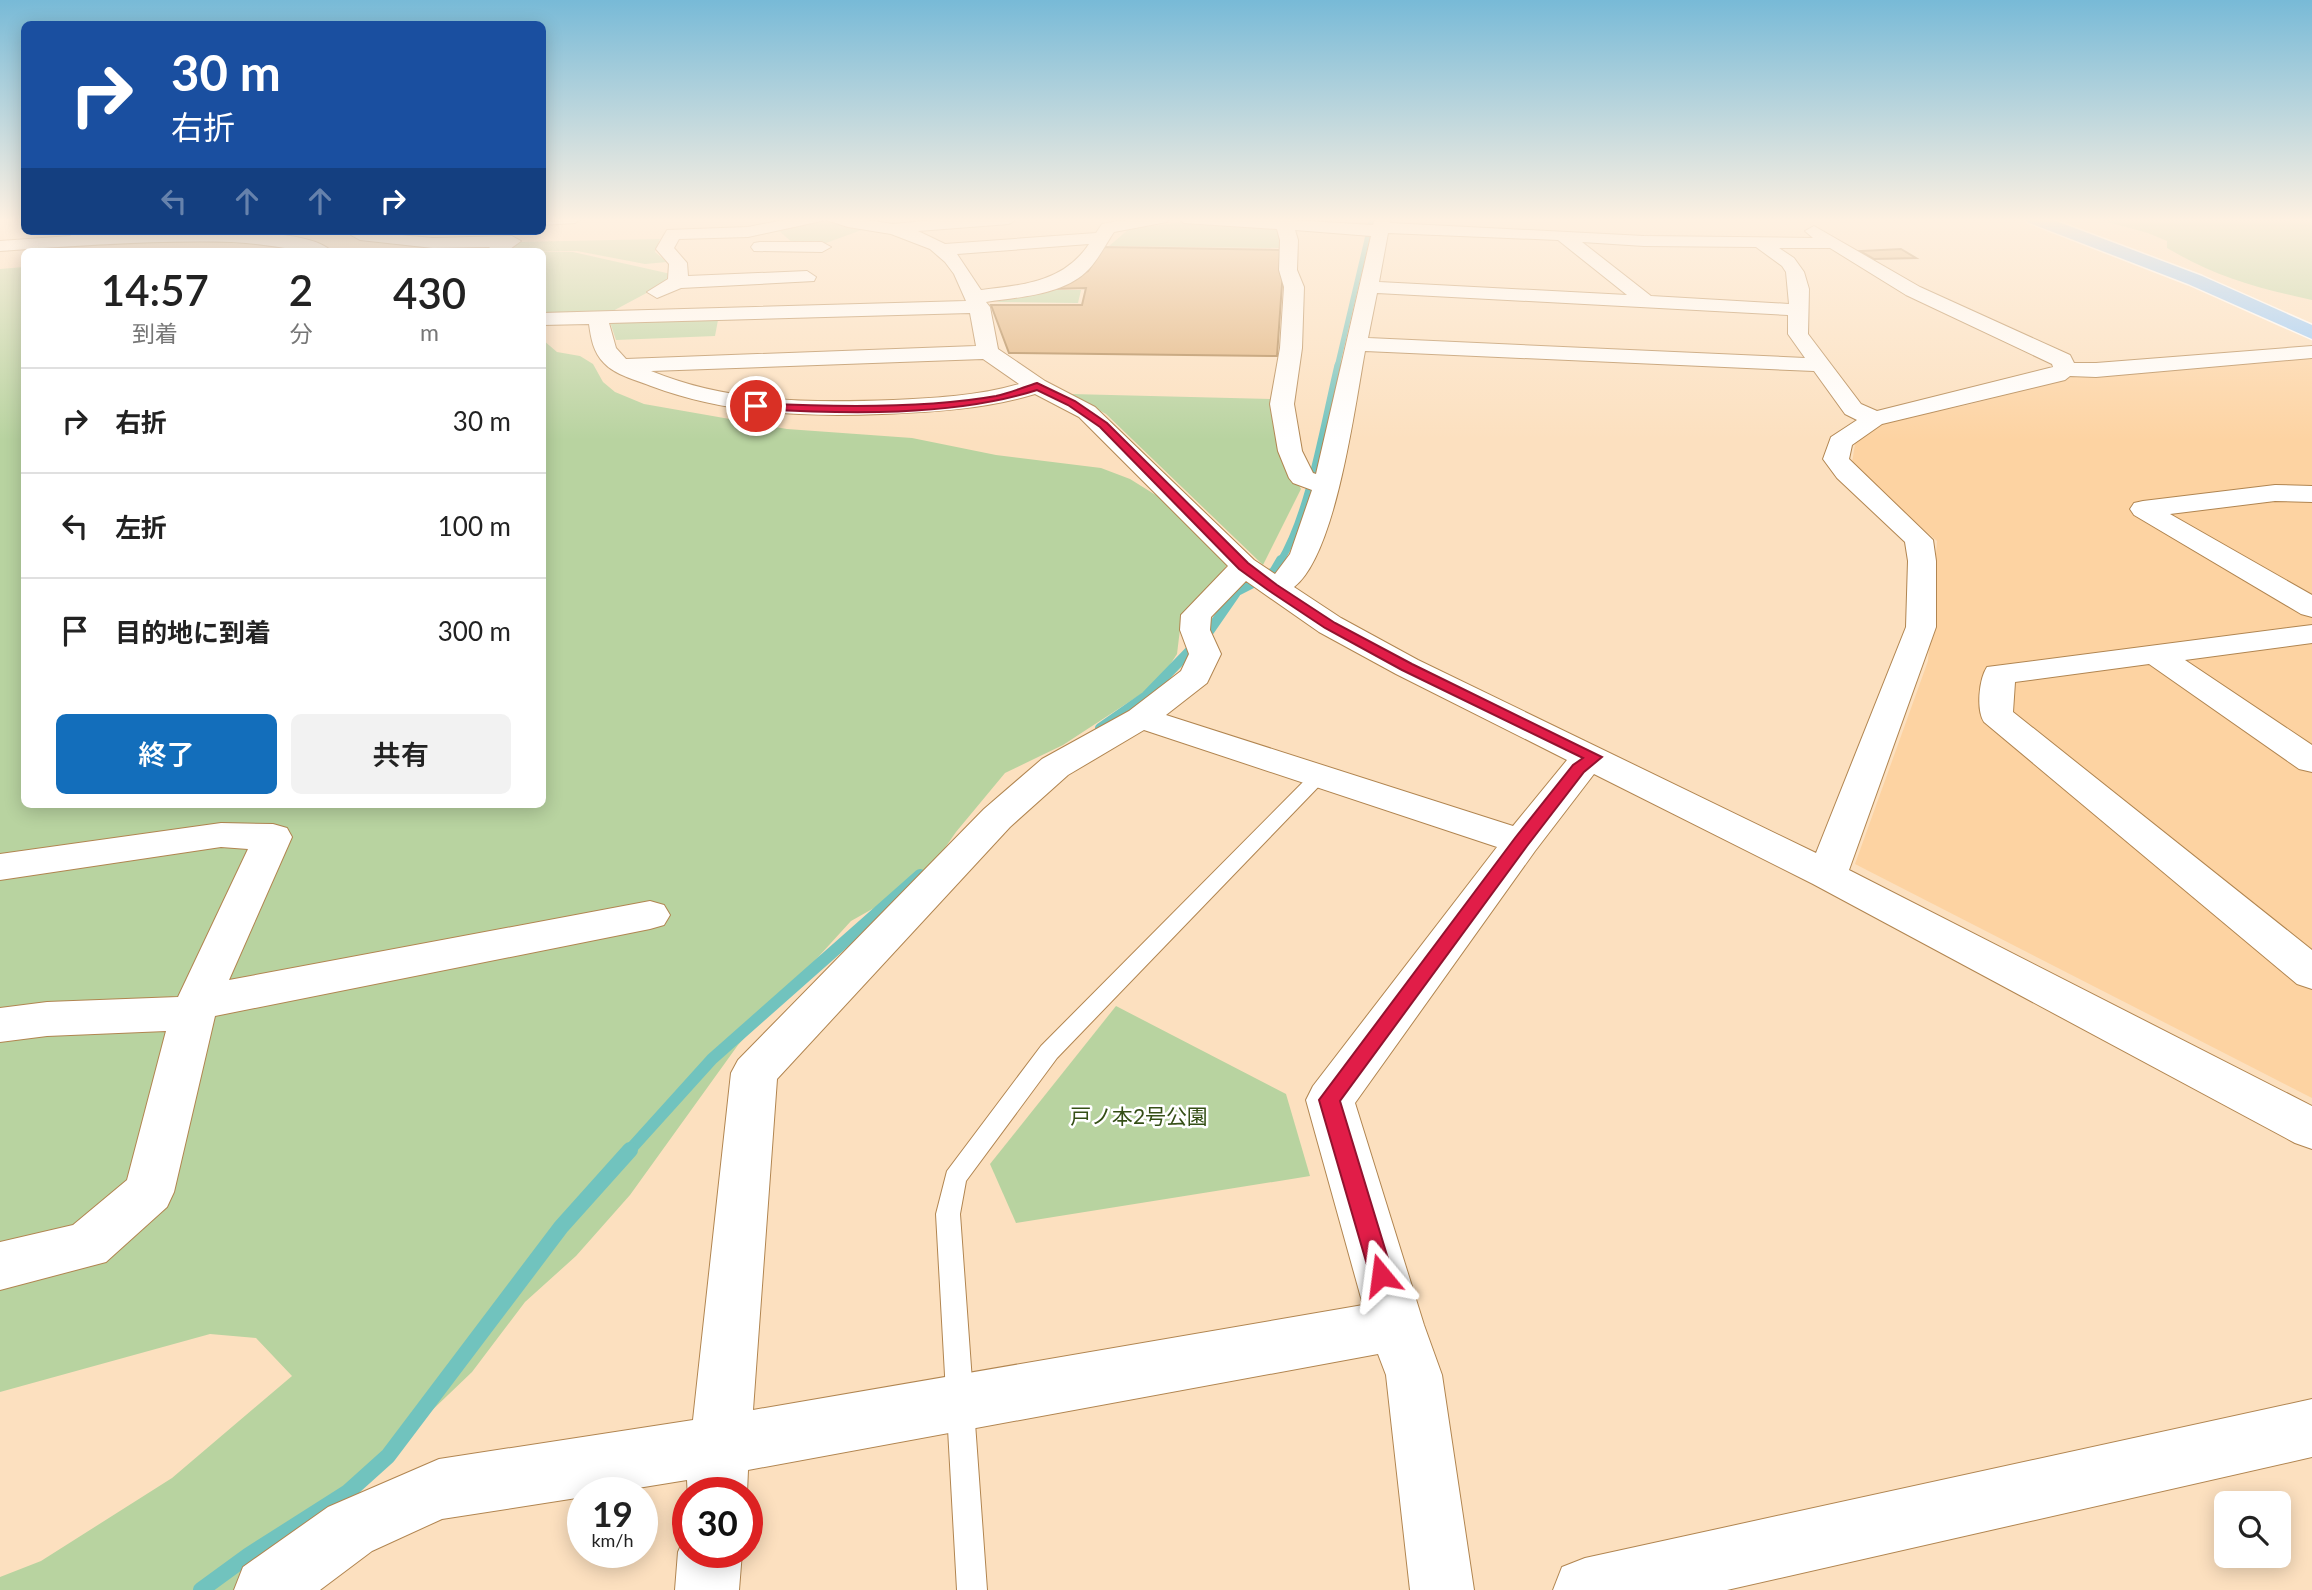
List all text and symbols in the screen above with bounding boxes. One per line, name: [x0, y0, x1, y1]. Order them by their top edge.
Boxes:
text: 30 m: [171, 43, 281, 101]
icon: right: [56, 49, 147, 140]
text: 右折: [171, 107, 235, 146]
icon: left: [155, 182, 193, 220]
icon: ahead: [228, 182, 266, 220]
icon: ahead: [301, 182, 339, 220]
icon: right: [374, 182, 412, 220]
text: 14:57: [101, 265, 209, 315]
text: 2: [289, 265, 313, 315]
text: 430: [393, 268, 466, 318]
text: m: [420, 318, 439, 346]
text: 到着: [132, 319, 178, 347]
text: 分: [289, 319, 312, 347]
pin: [726, 376, 786, 436]
icon: arrive: [737, 387, 775, 425]
icon: right: [56, 402, 94, 440]
text: 30 m: [453, 405, 511, 437]
text: 右折: [115, 406, 167, 438]
icon: left: [56, 507, 94, 545]
text: 100 m: [438, 510, 511, 542]
text: 左折: [115, 511, 167, 543]
icon: arrive: [56, 612, 94, 650]
text: 300 m: [438, 615, 511, 647]
text: 目的地に到着: [115, 616, 271, 648]
button: 終了: [56, 714, 277, 794]
button: 共有: [291, 714, 511, 794]
park label: 戸ノ本2号公園: [1070, 1103, 1208, 1128]
position arrow: [1344, 1238, 1418, 1312]
speed limit sign: 30: [672, 1477, 763, 1568]
map controls: [2214, 1491, 2291, 1568]
button: search: [2214, 1491, 2291, 1568]
text: 19: [592, 1492, 633, 1534]
text: km/h: [591, 1529, 634, 1551]

